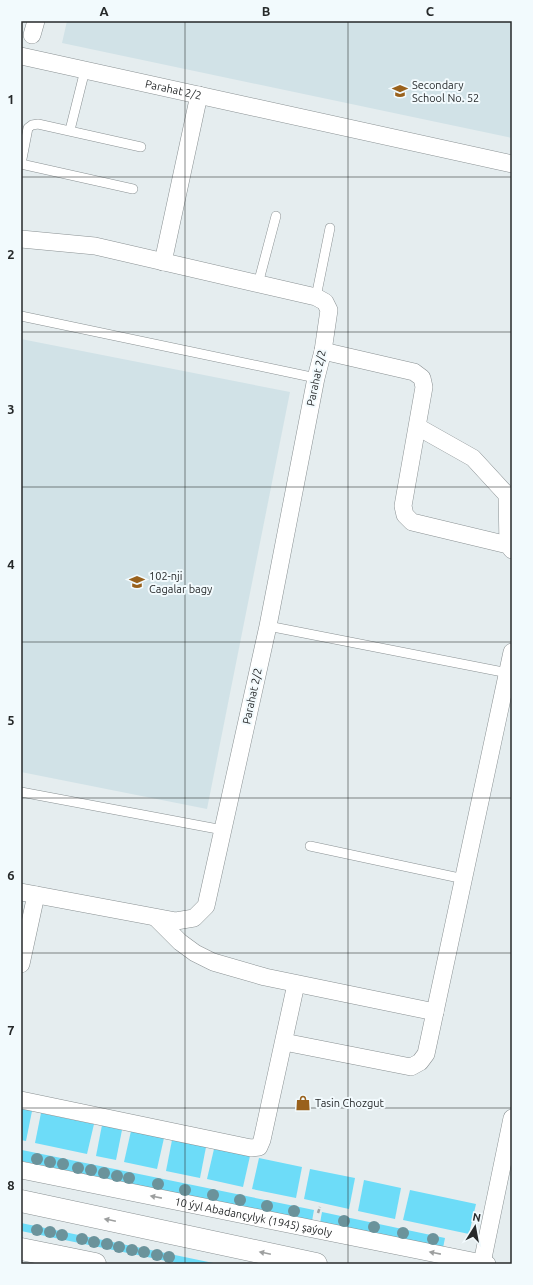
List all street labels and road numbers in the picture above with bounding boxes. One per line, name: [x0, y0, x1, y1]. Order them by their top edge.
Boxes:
street label: Parahat 2/2: [144, 78, 203, 102]
street label: Parahat 2/2: [304, 349, 328, 407]
street label: Parahat 2/2: [240, 667, 264, 725]
street label: 10 ýyl Abadançylyk (1945) şaýoly: [174, 1195, 334, 1239]

